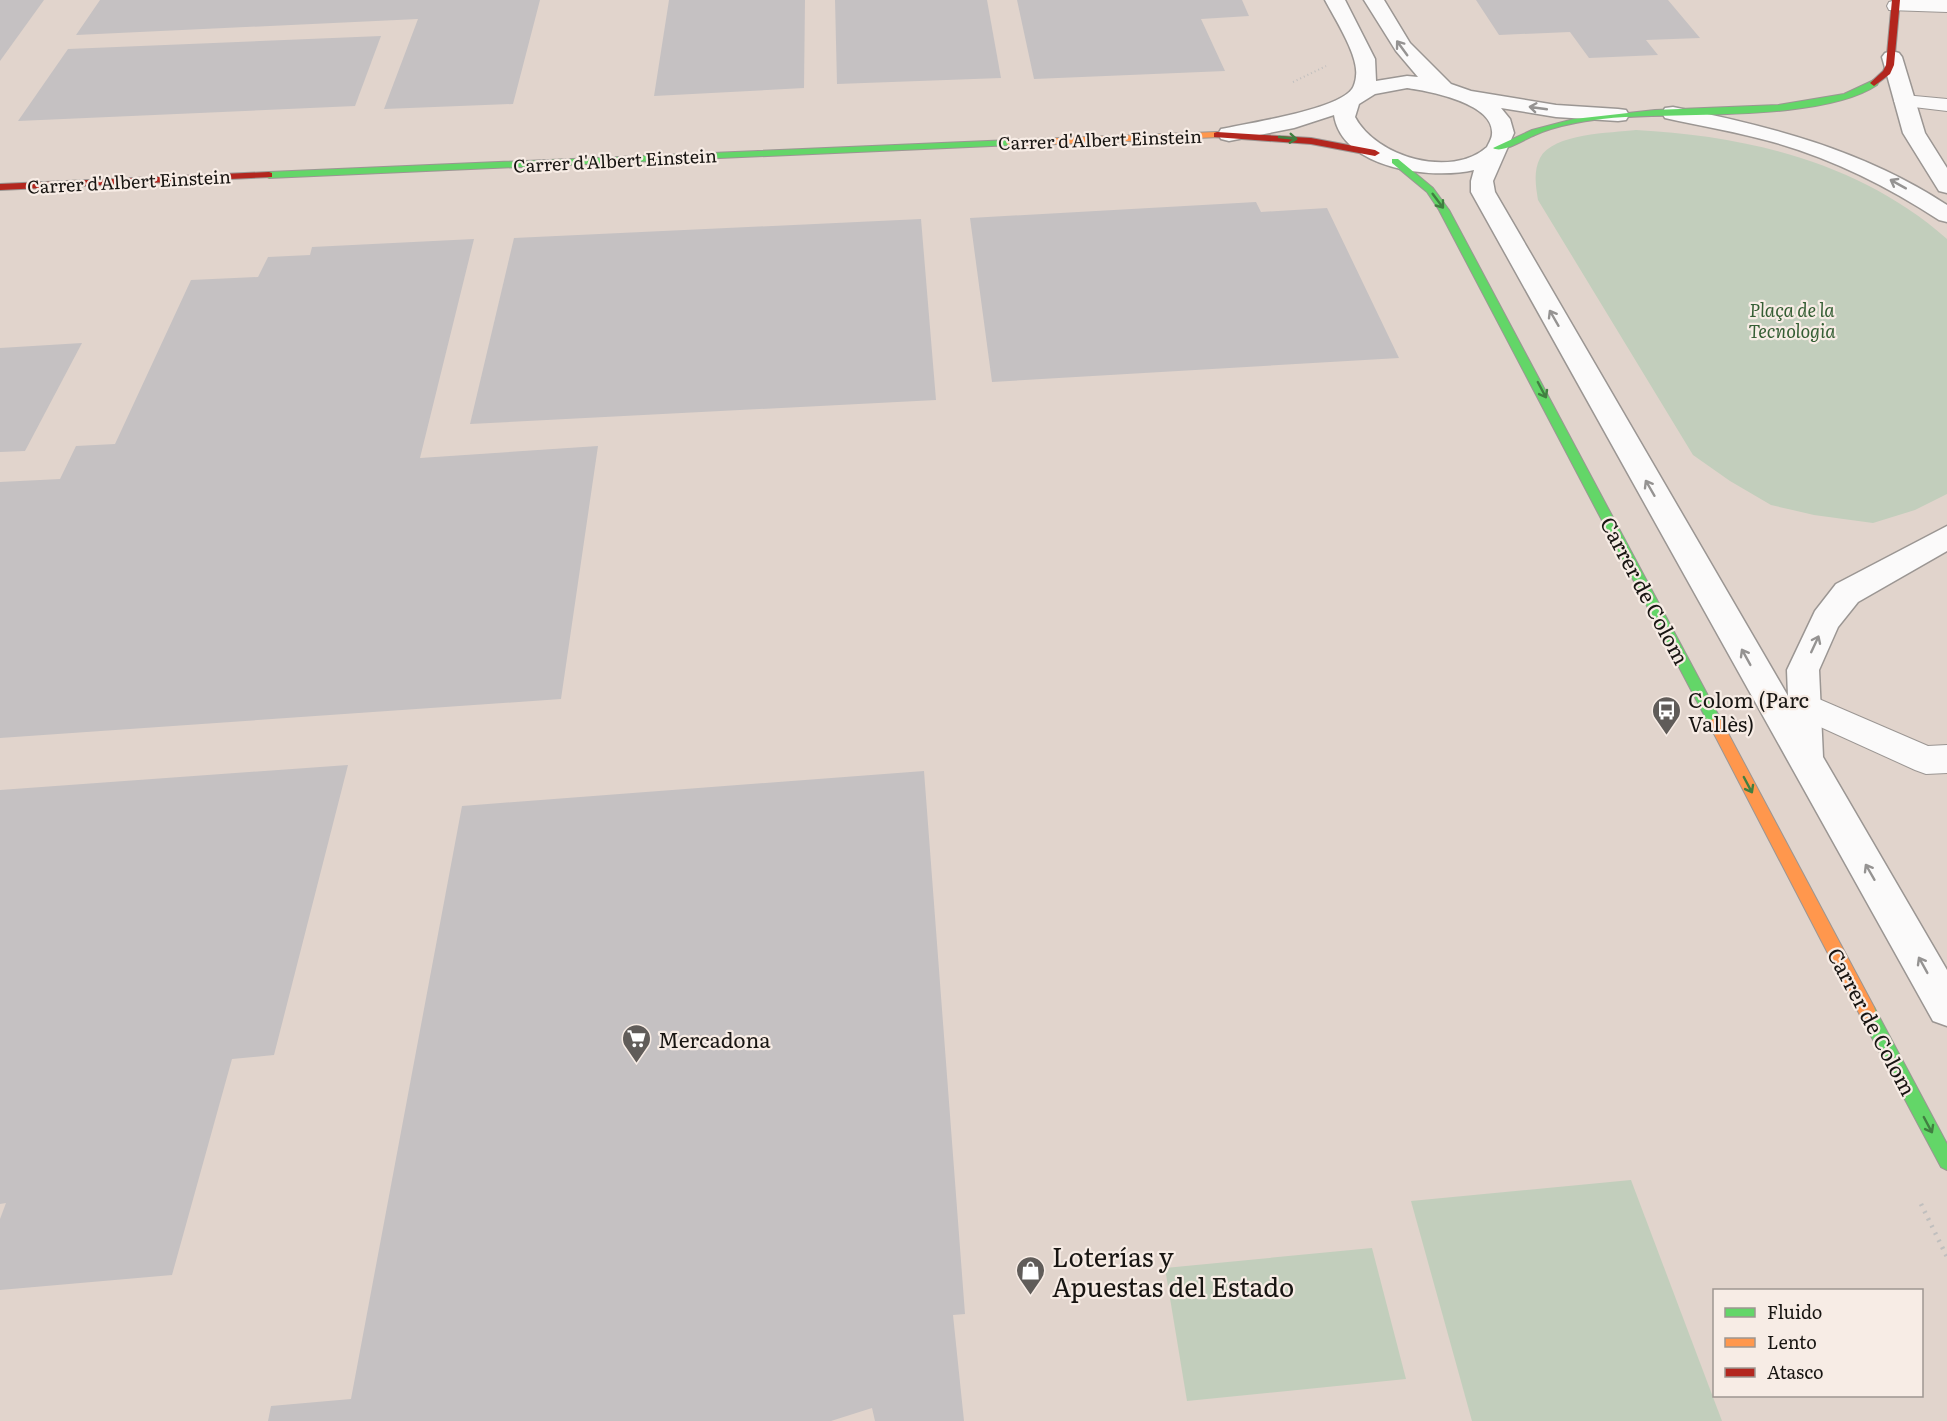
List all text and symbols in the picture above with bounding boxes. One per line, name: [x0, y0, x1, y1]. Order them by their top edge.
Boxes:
one-way arrow: [1396, 40, 1409, 56]
one-way arrow: [1529, 103, 1549, 114]
street label: Carrer d'Albert Einstein: [998, 122, 1202, 156]
one-way arrow: [1277, 133, 1297, 144]
street label: Carrer d'Albert Einstein: [512, 141, 718, 179]
street label: Carrer d'Albert Einstein: [26, 162, 232, 200]
one-way arrow: [1890, 178, 1907, 190]
one-way arrow: [1431, 192, 1444, 208]
park label: Plaça de la Tecnologia: [1748, 296, 1836, 344]
one-way arrow: [1548, 310, 1560, 327]
one-way arrow: [1536, 381, 1548, 399]
one-way arrow: [1644, 480, 1656, 497]
street label: Carrer de Colom: [1594, 510, 1698, 670]
one-way arrow: [1810, 636, 1821, 654]
one-way arrow: [1740, 649, 1752, 666]
place label: Colom (Parc Vallès): [1688, 683, 1809, 738]
bus stop icon: Colom (Parc Vallès): [1651, 694, 1683, 736]
one-way arrow: [1743, 776, 1754, 794]
one-way arrow: [1864, 864, 1876, 881]
street label: Carrer de Colom: [1821, 941, 1925, 1101]
one-way arrow: [1917, 957, 1929, 974]
supermarket icon: Mercadona: [621, 1022, 653, 1064]
place label: Mercadona: [658, 1023, 771, 1054]
one-way arrow: [1923, 1115, 1934, 1133]
place label: Loterías y Apuestas del Estado: [1052, 1236, 1294, 1305]
shop icon: Loterías y Apuestas del Estado: [1015, 1254, 1047, 1296]
legend: [1713, 1289, 1923, 1397]
text: Fluido: [1767, 1298, 1822, 1325]
text: Lento: [1767, 1328, 1817, 1355]
text: Atasco: [1767, 1358, 1824, 1385]

